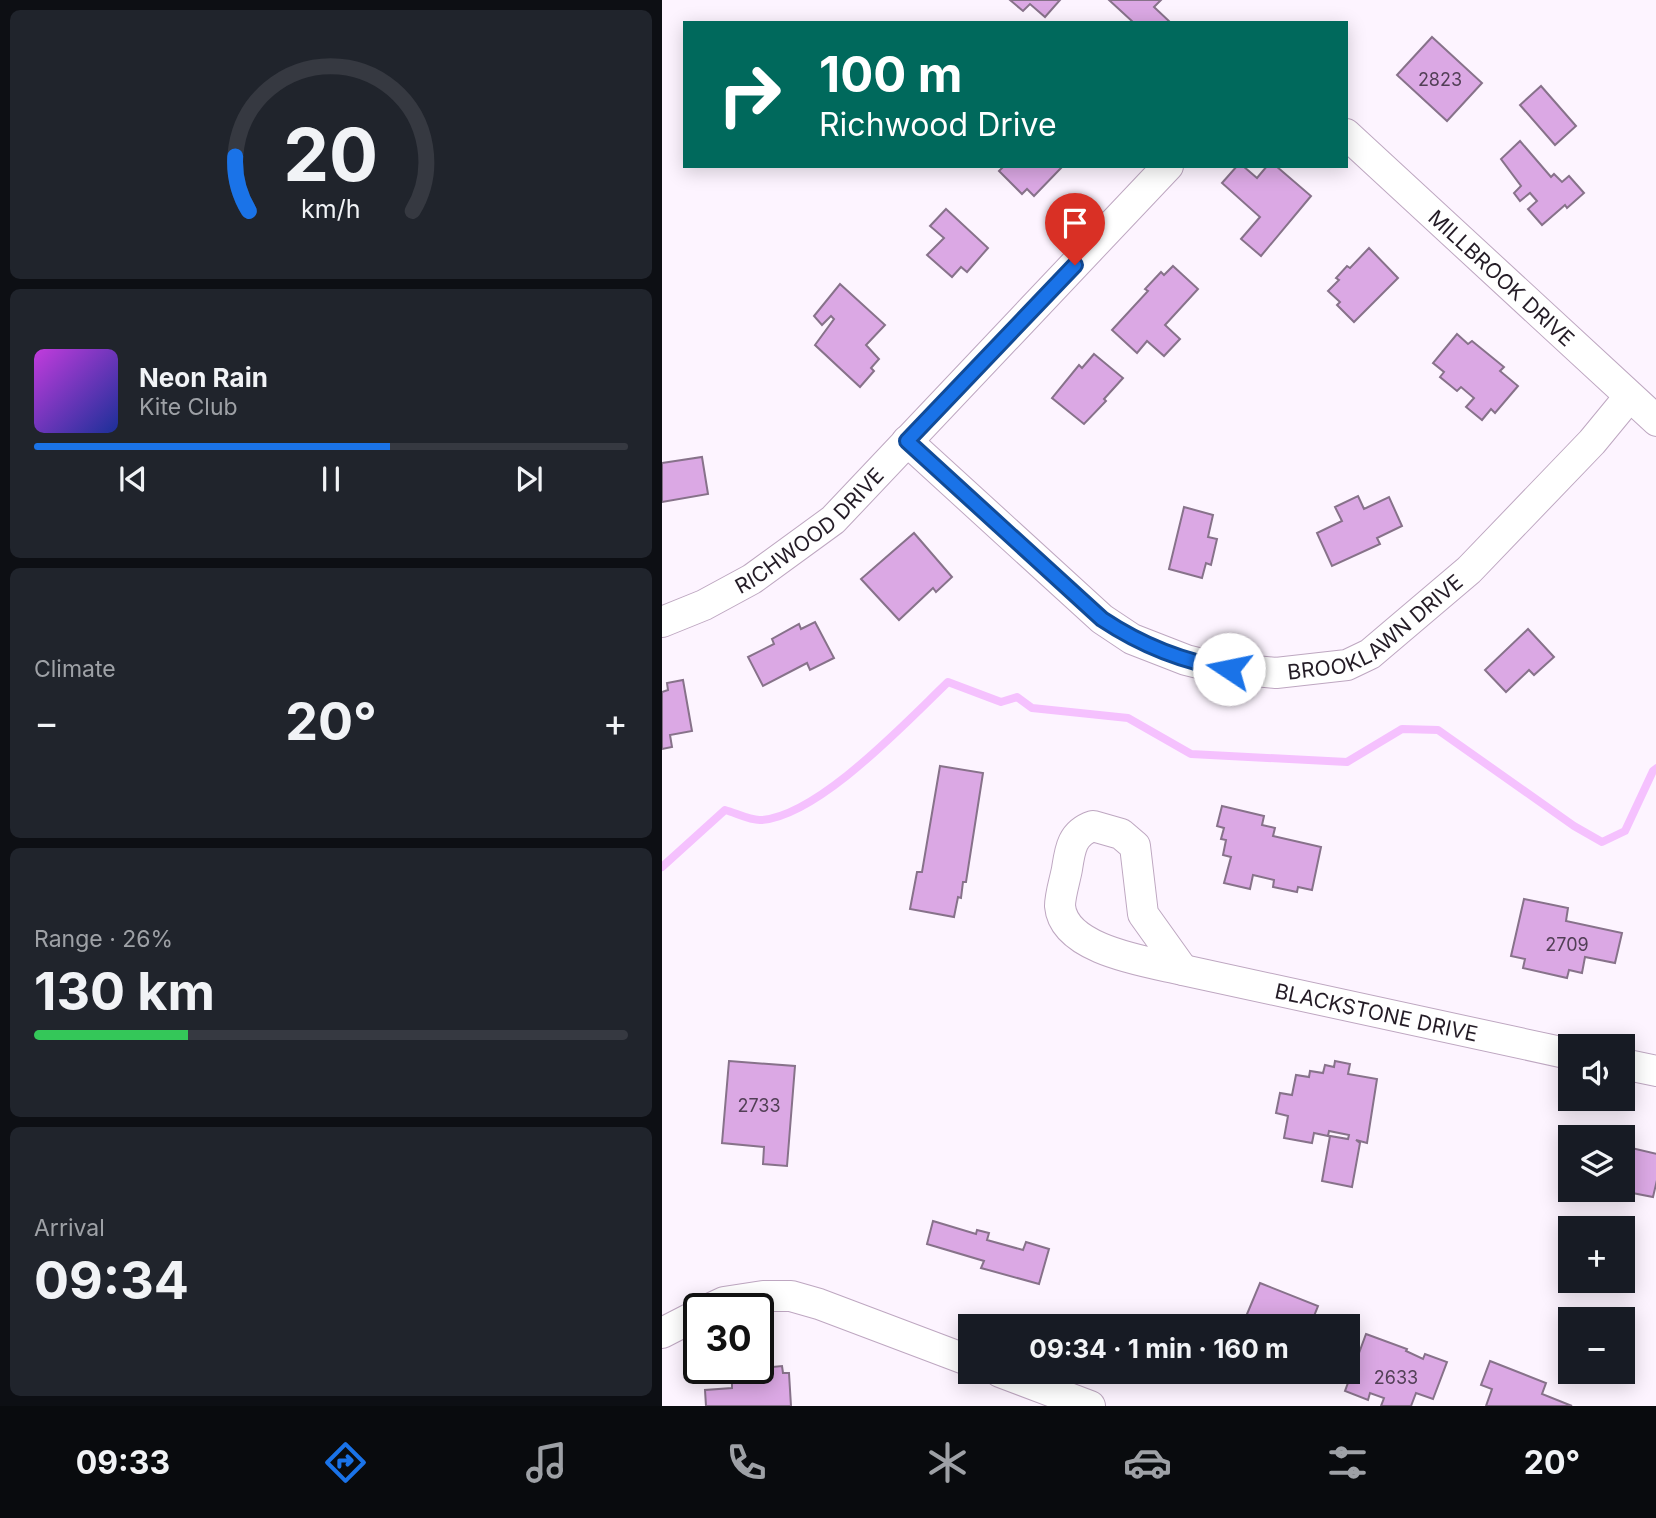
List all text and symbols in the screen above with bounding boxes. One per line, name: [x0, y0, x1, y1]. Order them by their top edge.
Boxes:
text: 100 m: [819, 45, 963, 104]
icon: right: [704, 49, 795, 140]
house number: 2823: [1418, 69, 1462, 90]
text: Richwood Drive: [819, 105, 1057, 144]
text: 20: [284, 110, 378, 199]
text: km/h: [301, 193, 361, 223]
pin: [1045, 193, 1105, 265]
icon: arrive: [1056, 204, 1094, 242]
street label: MILLBROOK DRIVE: [1424, 204, 1580, 351]
text: Neon Rain: [139, 362, 268, 393]
text: Kite Club: [139, 393, 238, 421]
icon: previous: [114, 460, 152, 498]
icon: pause: [312, 460, 350, 498]
icon: next: [510, 460, 548, 498]
street label: RICHWOOD DRIVE: [731, 462, 889, 598]
street label: BROOKLAWN DRIVE: [1286, 569, 1467, 684]
position arrow: [1192, 632, 1266, 706]
text: Climate: [34, 655, 116, 683]
text: 20°: [285, 690, 377, 753]
text: −: [34, 699, 59, 745]
text: +: [603, 699, 628, 745]
text: Range · 26%: [34, 925, 173, 953]
house number: 2709: [1545, 934, 1589, 955]
text: 130 km: [34, 960, 215, 1023]
street label: BLACKSTONE DRIVE: [1273, 978, 1480, 1046]
map controls: [1558, 1034, 1635, 1384]
button: sound: [1558, 1034, 1635, 1111]
house number: 2733: [737, 1095, 781, 1116]
button: layers: [1558, 1125, 1635, 1202]
text: Arrival: [34, 1214, 105, 1242]
button: +: [1558, 1216, 1635, 1293]
text: 09:34: [34, 1249, 189, 1312]
speed limit sign: 30: [683, 1293, 774, 1384]
button: −: [1558, 1307, 1635, 1384]
text: 09:34 · 1 min · 160 m: [1029, 1333, 1289, 1364]
house number: 2633: [1374, 1367, 1418, 1388]
icon: directions: [321, 1438, 370, 1487]
icon: music: [522, 1438, 571, 1487]
icon: phone: [722, 1438, 771, 1487]
icon: climate: [923, 1438, 972, 1487]
icon: car: [1123, 1438, 1172, 1487]
icon: filters: [1323, 1438, 1372, 1487]
text: 09:33: [76, 1443, 170, 1482]
text: 20°: [1524, 1443, 1580, 1482]

